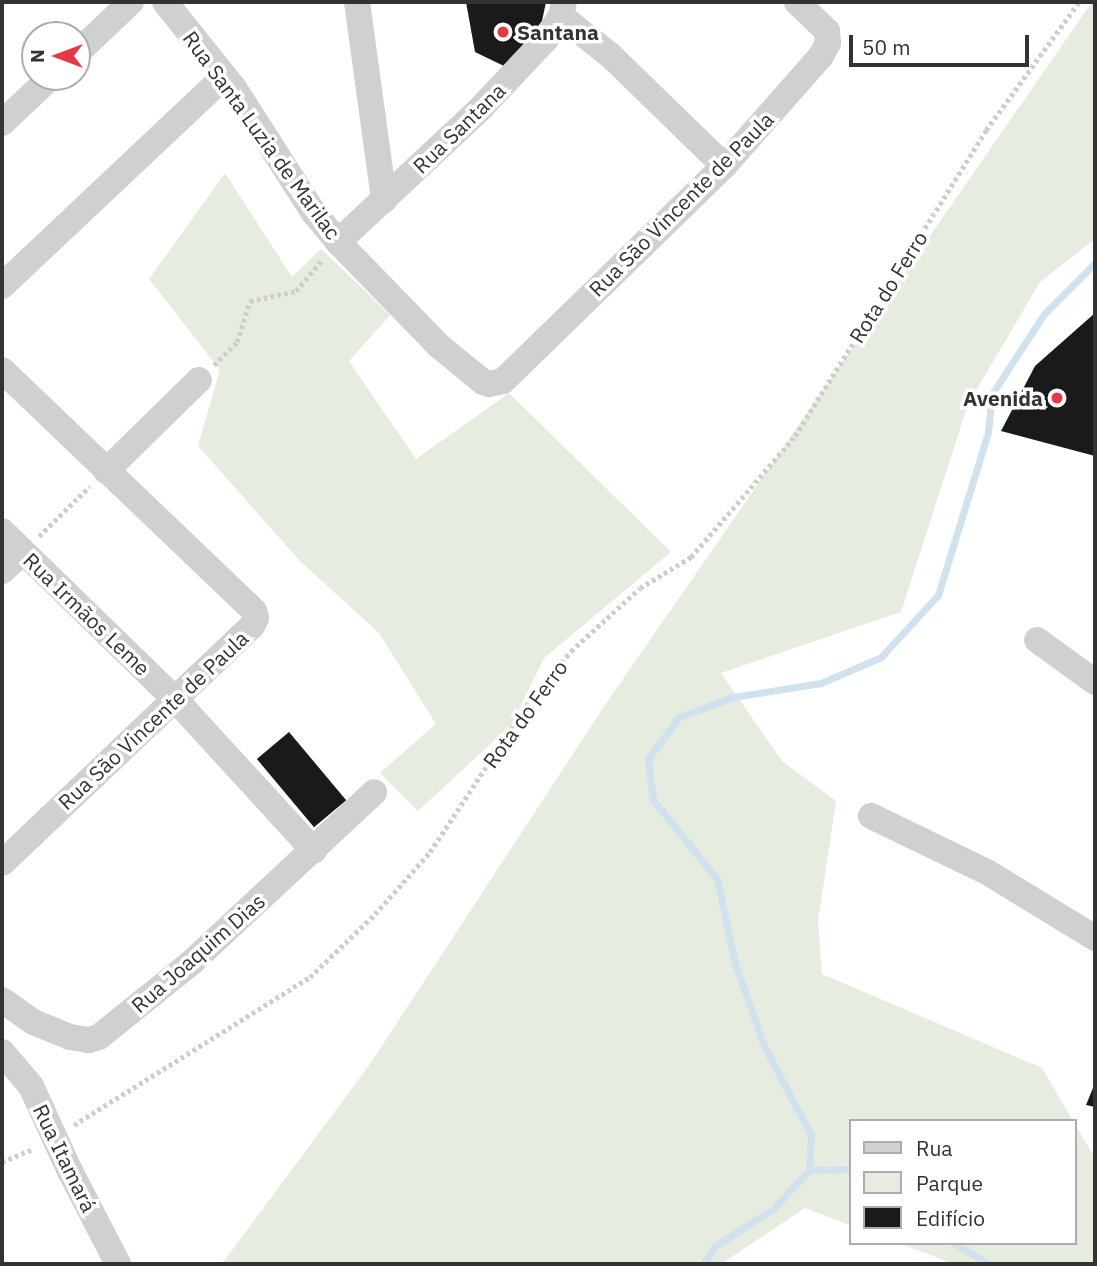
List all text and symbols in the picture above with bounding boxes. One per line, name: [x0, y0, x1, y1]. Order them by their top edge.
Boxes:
place label: Santana: [517, 19, 599, 45]
north arrow: [21, 21, 91, 91]
scale bar: [852, 21, 1032, 65]
marker: Santana: [495, 24, 511, 40]
street label: Rua Santa Luzia de Marilac: [178, 26, 346, 244]
text: 50 m: [862, 33, 911, 61]
text: N: [25, 49, 49, 63]
street label: Rua Santana: [408, 78, 510, 178]
street label: Rua São Vincente de Paula: [584, 107, 778, 301]
street label: Rota do Ferro: [844, 226, 932, 348]
place label: Avenida: [963, 385, 1043, 411]
marker: Avenida: [1049, 390, 1065, 406]
street label: Rua Irmãos Leme: [19, 547, 155, 681]
street label: Rua São Vincente de Paula: [53, 625, 253, 815]
street label: Rota do Ferro: [477, 655, 573, 773]
street label: Rua Joaquim Dias: [126, 888, 270, 1018]
street label: Rua Itamará: [28, 1100, 102, 1216]
legend: [848, 1119, 1076, 1245]
text: Rua: [916, 1134, 953, 1162]
text: Parque: [916, 1169, 983, 1197]
text: Edifício: [916, 1204, 985, 1232]

